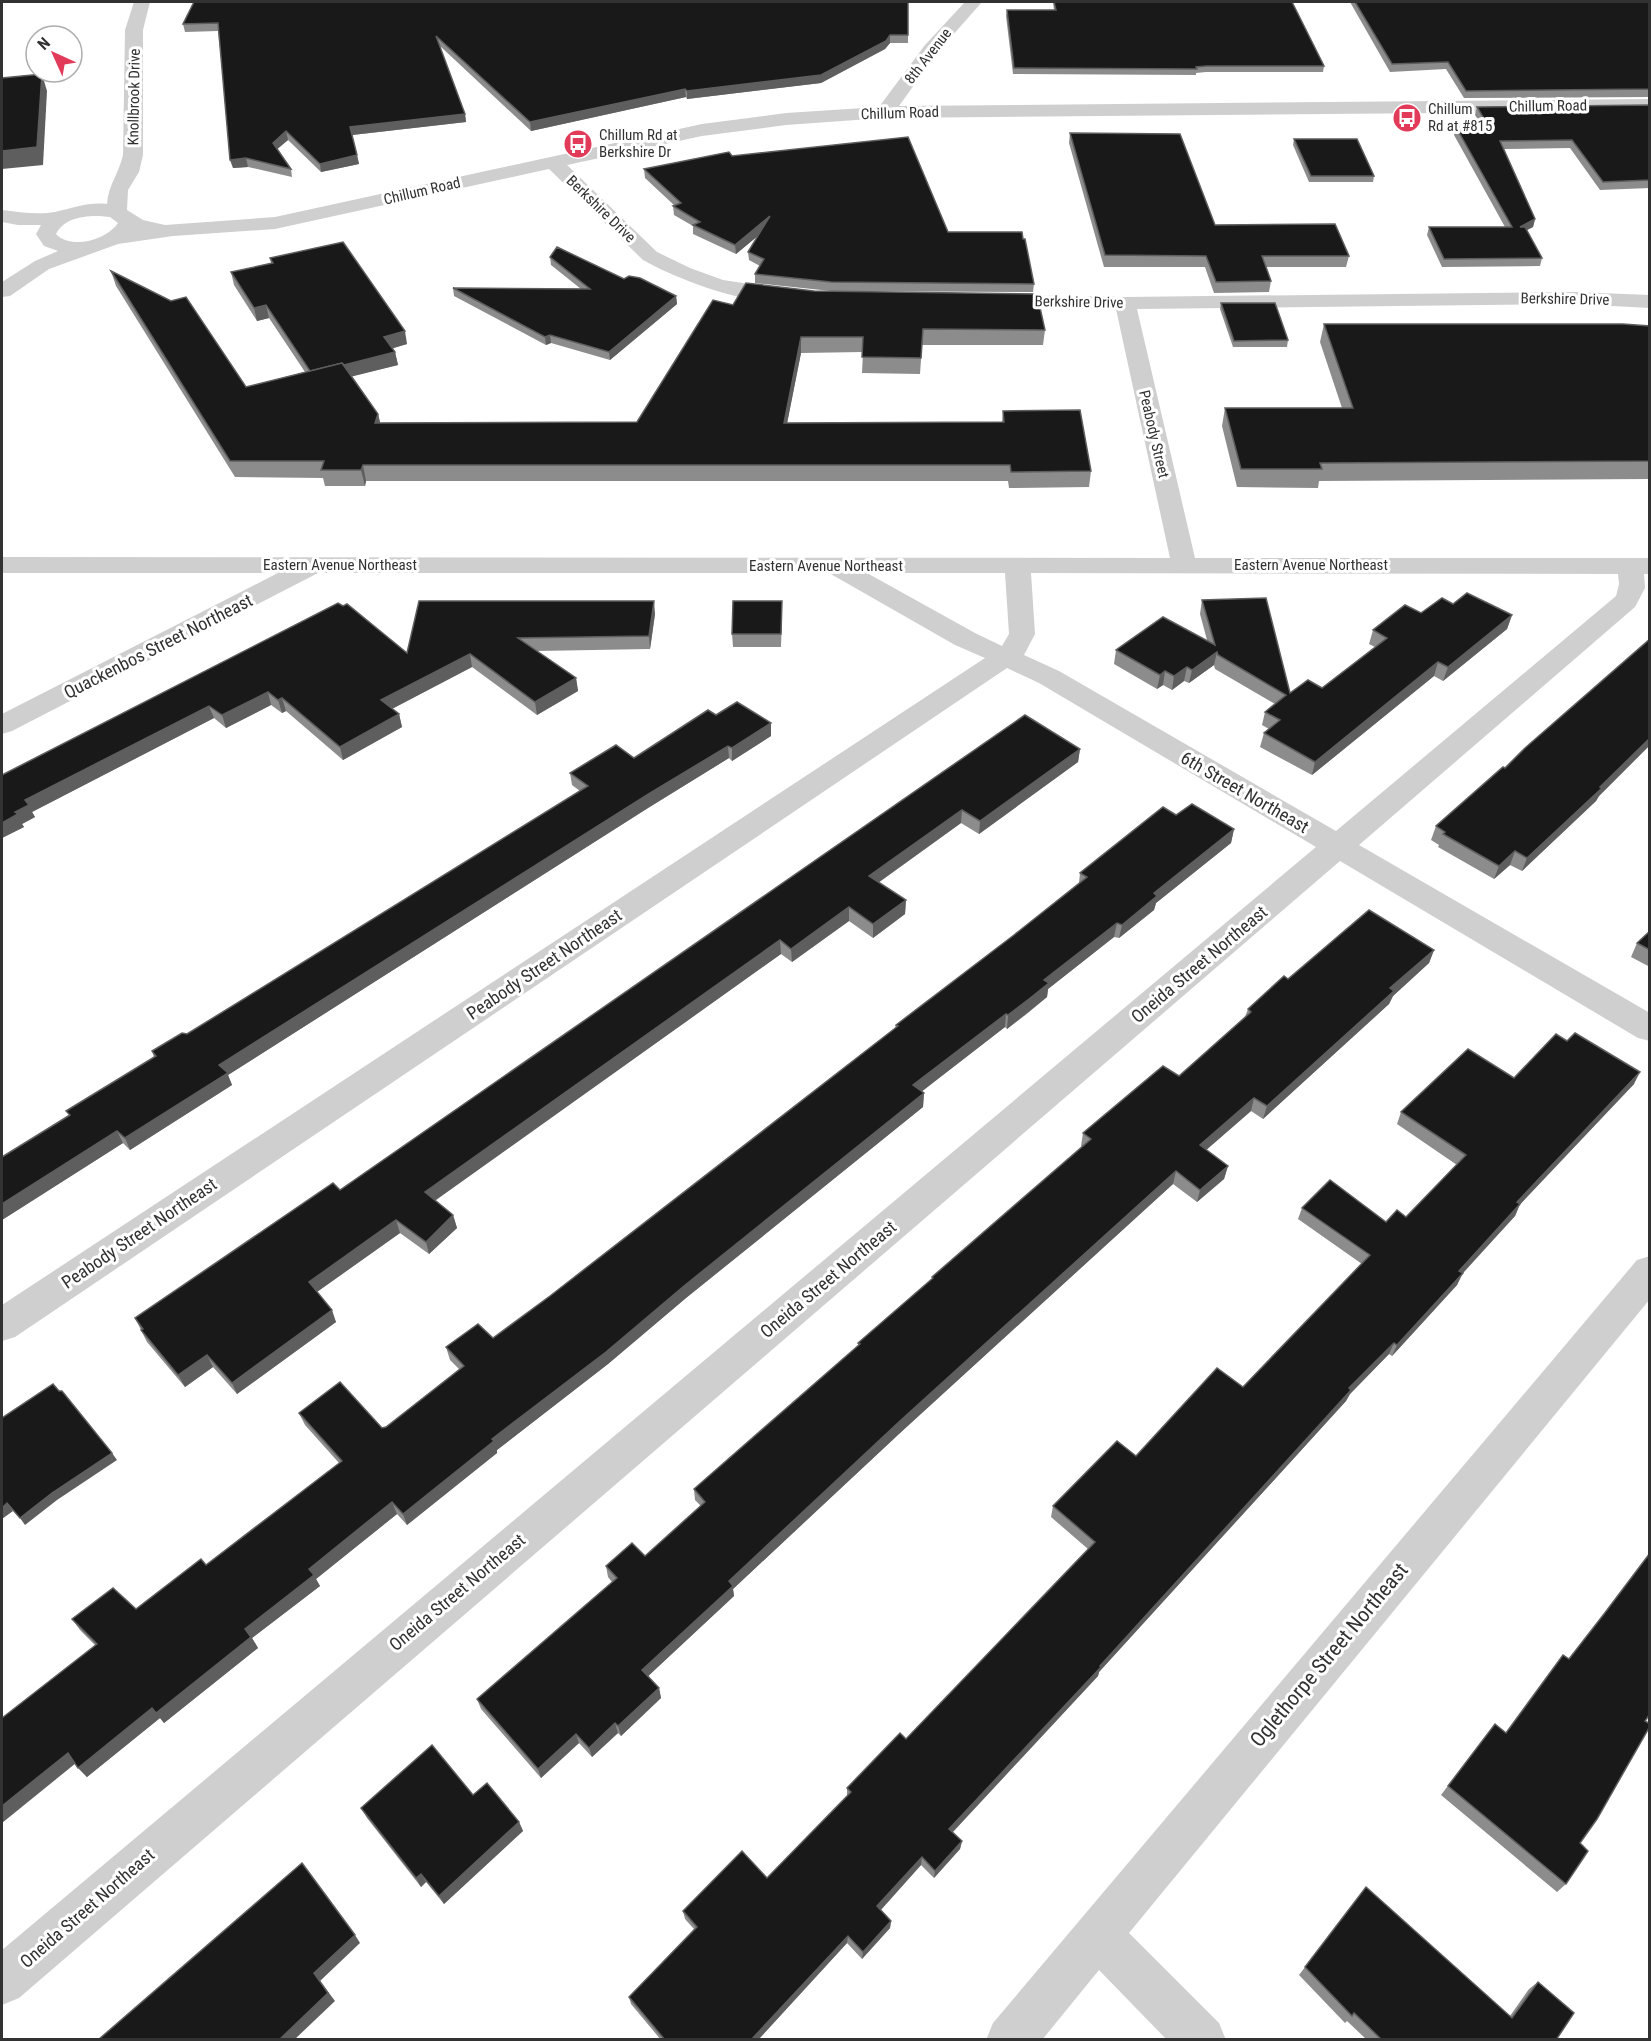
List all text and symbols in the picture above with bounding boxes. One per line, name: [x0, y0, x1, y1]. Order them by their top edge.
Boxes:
north arrow: [24, 24, 84, 84]
street label: 8th Avenue: [901, 25, 955, 87]
text: N: [34, 34, 54, 54]
street label: Knollbrook Drive: [124, 48, 144, 146]
street label: Chillum Road: [1509, 96, 1587, 116]
place label: Chillum Rd at #815: [1428, 100, 1492, 135]
bus stop icon: Chillum Rd at #815: [1391, 102, 1423, 134]
street label: Chillum Road: [861, 103, 939, 123]
place label: Chillum Rd at Berkshire Dr: [599, 126, 678, 161]
bus stop icon: Chillum Rd at Berkshire Dr: [562, 128, 594, 160]
street label: Berkshire Drive: [563, 172, 639, 246]
street label: Chillum Road: [382, 173, 462, 209]
street label: Berkshire Drive: [1520, 289, 1610, 309]
street label: Berkshire Drive: [1034, 292, 1124, 312]
street label: Peabody Street: [1135, 388, 1173, 480]
street label: Eastern Avenue Northeast: [263, 556, 417, 574]
street label: Eastern Avenue Northeast: [1234, 556, 1388, 574]
street label: Eastern Avenue Northeast: [749, 557, 903, 575]
street label: Quackenbos Street Northeast: [60, 589, 256, 703]
street label: 6th Street Northeast: [1177, 747, 1313, 837]
street label: Oneida Street Northeast: [1127, 901, 1271, 1027]
street label: Peabody Street Northeast: [463, 904, 625, 1024]
street label: Peabody Street Northeast: [58, 1173, 220, 1293]
street label: Oneida Street Northeast: [756, 1216, 900, 1342]
street label: Oneida Street Northeast: [385, 1529, 529, 1655]
street label: Oglethorpe Street Northeast: [1245, 1558, 1413, 1752]
street label: Oneida Street Northeast: [16, 1844, 158, 1972]

